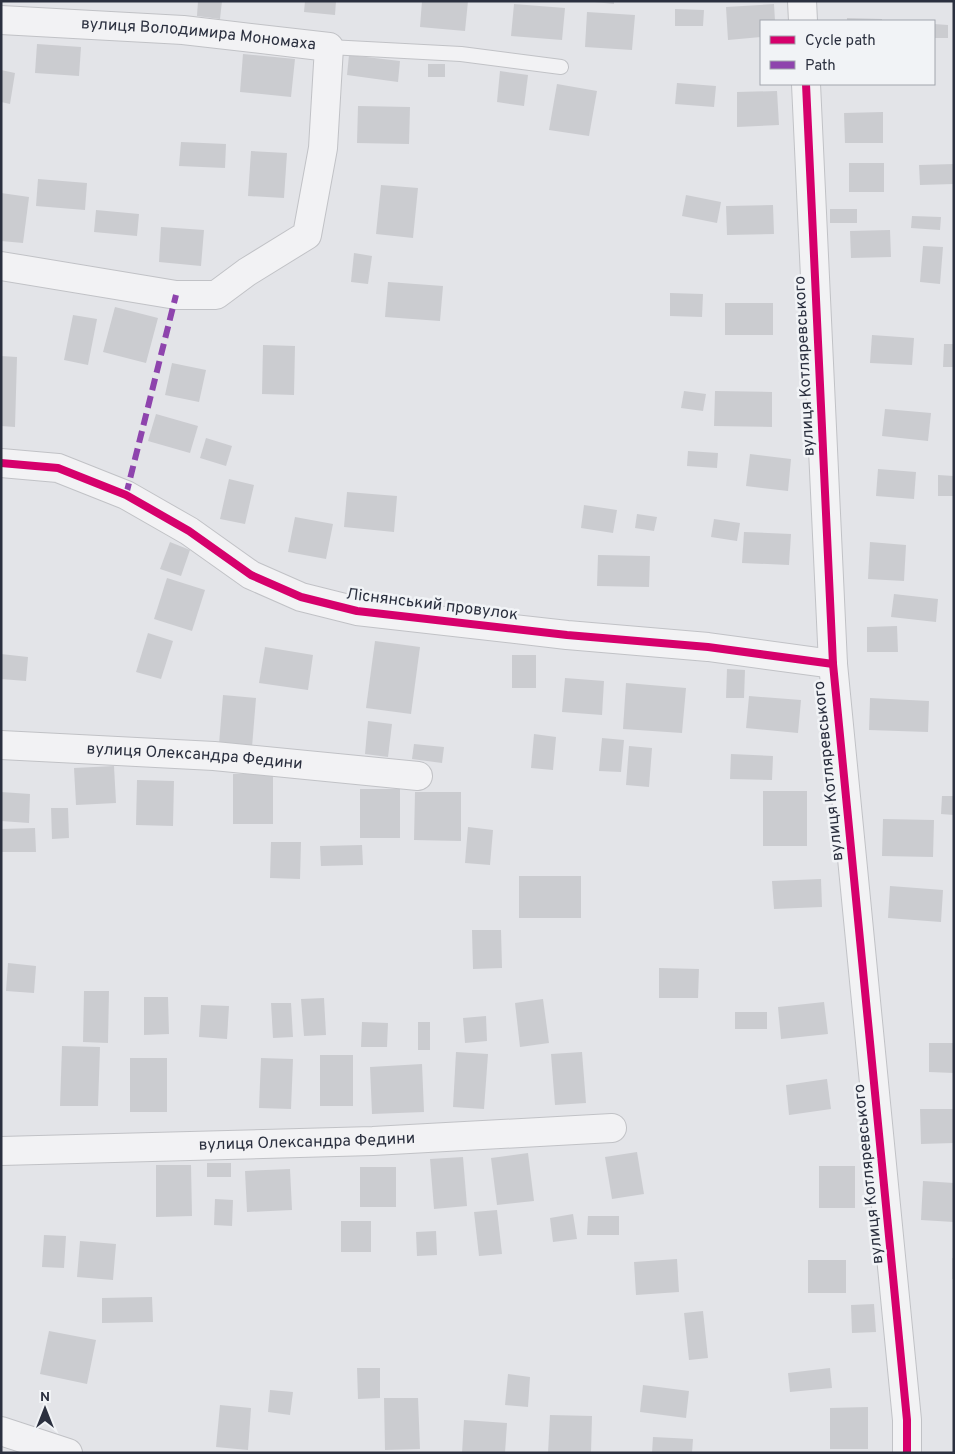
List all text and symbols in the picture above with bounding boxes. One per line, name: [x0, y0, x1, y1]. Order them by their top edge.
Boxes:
street label: вулиця Володимира Мономаха: [80, 14, 317, 55]
legend: [760, 20, 935, 85]
text: Cycle path: [805, 32, 876, 51]
text: Path: [805, 57, 836, 76]
street label: вулиця Котляревського: [790, 275, 820, 457]
street label: Ліснянський провулок: [345, 585, 519, 625]
street label: вулиця Котляревського: [810, 680, 848, 862]
street label: вулиця Олександра Федини: [86, 739, 304, 775]
street label: вулиця Котляревського: [850, 1083, 888, 1265]
street label: вулиця Олександра Федини: [198, 1129, 416, 1156]
north arrow: [20, 1384, 70, 1434]
text: N: [40, 1389, 50, 1406]

